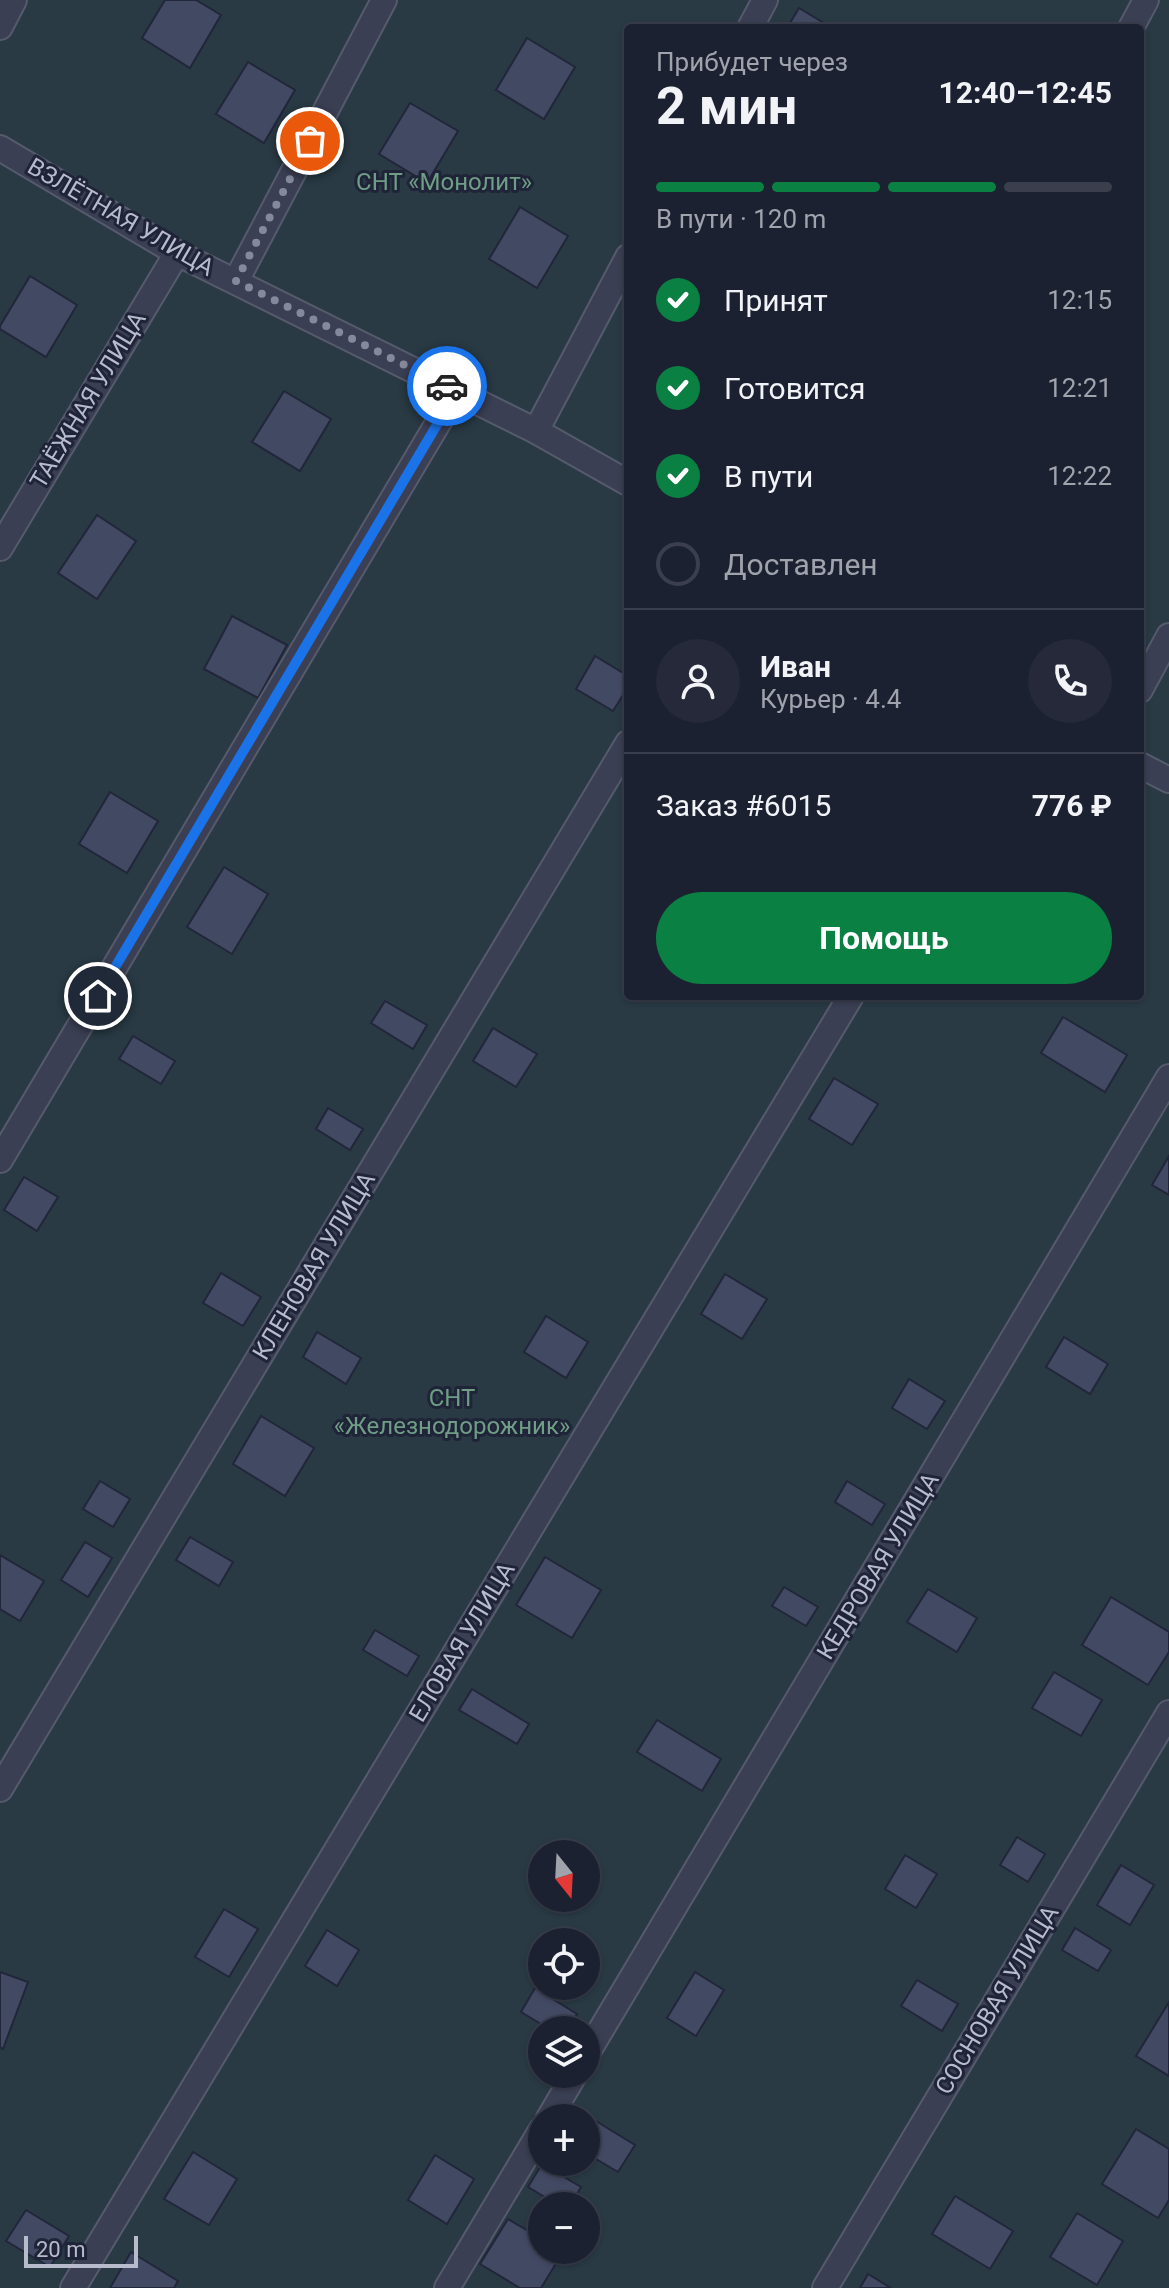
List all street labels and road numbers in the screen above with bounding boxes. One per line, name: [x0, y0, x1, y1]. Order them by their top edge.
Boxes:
street label: ВЗЛЁТНАЯ УЛИЦА: [23, 152, 219, 282]
street label: ТАЁЖНАЯ УЛИЦА: [24, 306, 152, 493]
street label: КЛЕНОВАЯ УЛИЦА: [247, 1167, 381, 1365]
street label: КЕДРОВАЯ УЛИЦА: [811, 1467, 945, 1664]
street label: ЕЛОВАЯ УЛИЦА: [403, 1557, 521, 1727]
street label: СОСНОВАЯ УЛИЦА: [930, 1900, 1065, 2099]

